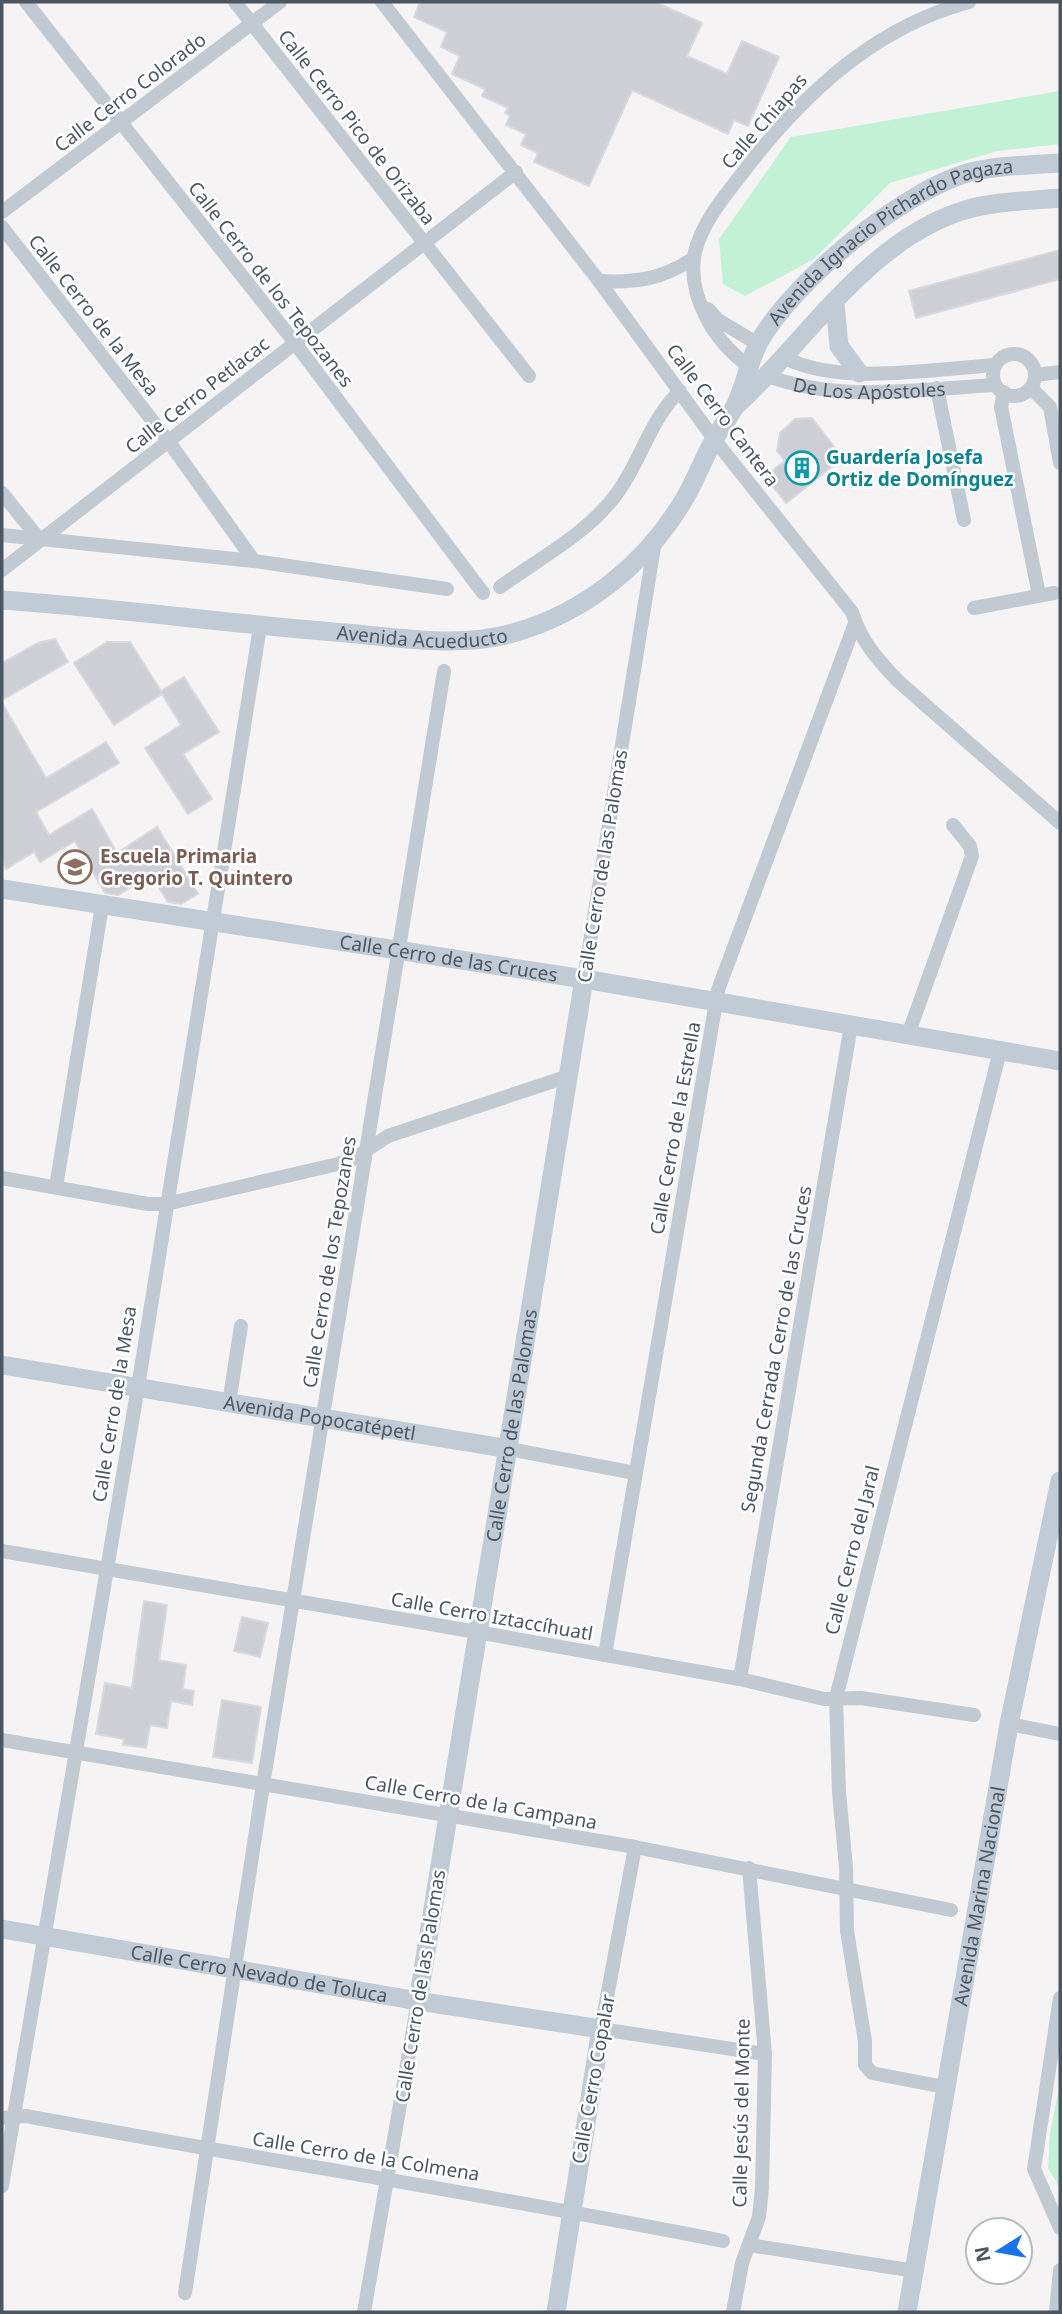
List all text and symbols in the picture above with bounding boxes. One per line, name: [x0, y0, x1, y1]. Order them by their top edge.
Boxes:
street label: Calle Cerro Pico de Orizaba: [272, 24, 442, 230]
street label: Calle Cerro Colorado: [49, 26, 211, 158]
street label: Calle Chiapas: [715, 68, 813, 174]
street label: Avenida Ignacio Pichardo Pagaza: [762, 153, 1014, 330]
street label: Calle Cerro de los Tepozanes: [182, 176, 360, 392]
street label: Calle Cerro de la Mesa: [23, 229, 165, 401]
street label: Calle Cerro Petlacac: [120, 331, 274, 459]
street label: Calle Cerro Cantera: [661, 338, 785, 492]
street label: De Los Apóstoles: [791, 371, 946, 405]
place label: Guardería Josefa Ortiz de Domínguez: [826, 444, 1013, 492]
building icon: Guardería Josefa Ortiz de Domínguez: [783, 449, 821, 487]
street label: Avenida Acueducto: [336, 619, 510, 654]
street label: Calle Cerro de las Palomas: [571, 748, 633, 984]
place label: Escuela Primaria Gregorio T. Quintero: [100, 843, 293, 891]
school or university icon: Escuela Primaria Gregorio T. Quintero: [56, 848, 94, 886]
street label: Calle Cerro de las Cruces: [338, 928, 560, 988]
street label: Calle Cerro de la Estrella: [643, 1020, 707, 1236]
street label: Calle Cerro de los Tepozanes: [296, 1134, 362, 1390]
street label: Segunda Cerrada Cerro de las Cruces: [734, 1183, 818, 1515]
street label: Calle Cerro de la Mesa: [86, 1304, 142, 1504]
street label: Calle Cerro de las Palomas: [480, 1307, 543, 1544]
street label: Avenida Popocatépetl: [222, 1389, 418, 1446]
street label: Calle Cerro del Jaral: [818, 1463, 886, 1637]
street label: Calle Cerro Iztaccíhuatl: [389, 1585, 595, 1647]
street label: Calle Cerro de la Campana: [363, 1769, 599, 1835]
street label: Avenida Marina Nacional: [947, 1784, 1011, 2008]
street label: Calle Cerro de las Palomas: [389, 1868, 451, 2104]
street label: Calle Cerro Nevado de Toluca: [129, 1938, 390, 2009]
street label: Calle Cerro Copalar: [565, 1992, 621, 2166]
street label: Calle Jesús del Monte: [726, 2018, 756, 2208]
street label: Calle Cerro de la Colmena: [251, 2125, 481, 2187]
north arrow: [964, 2216, 1034, 2286]
text: N: [968, 2244, 997, 2264]

